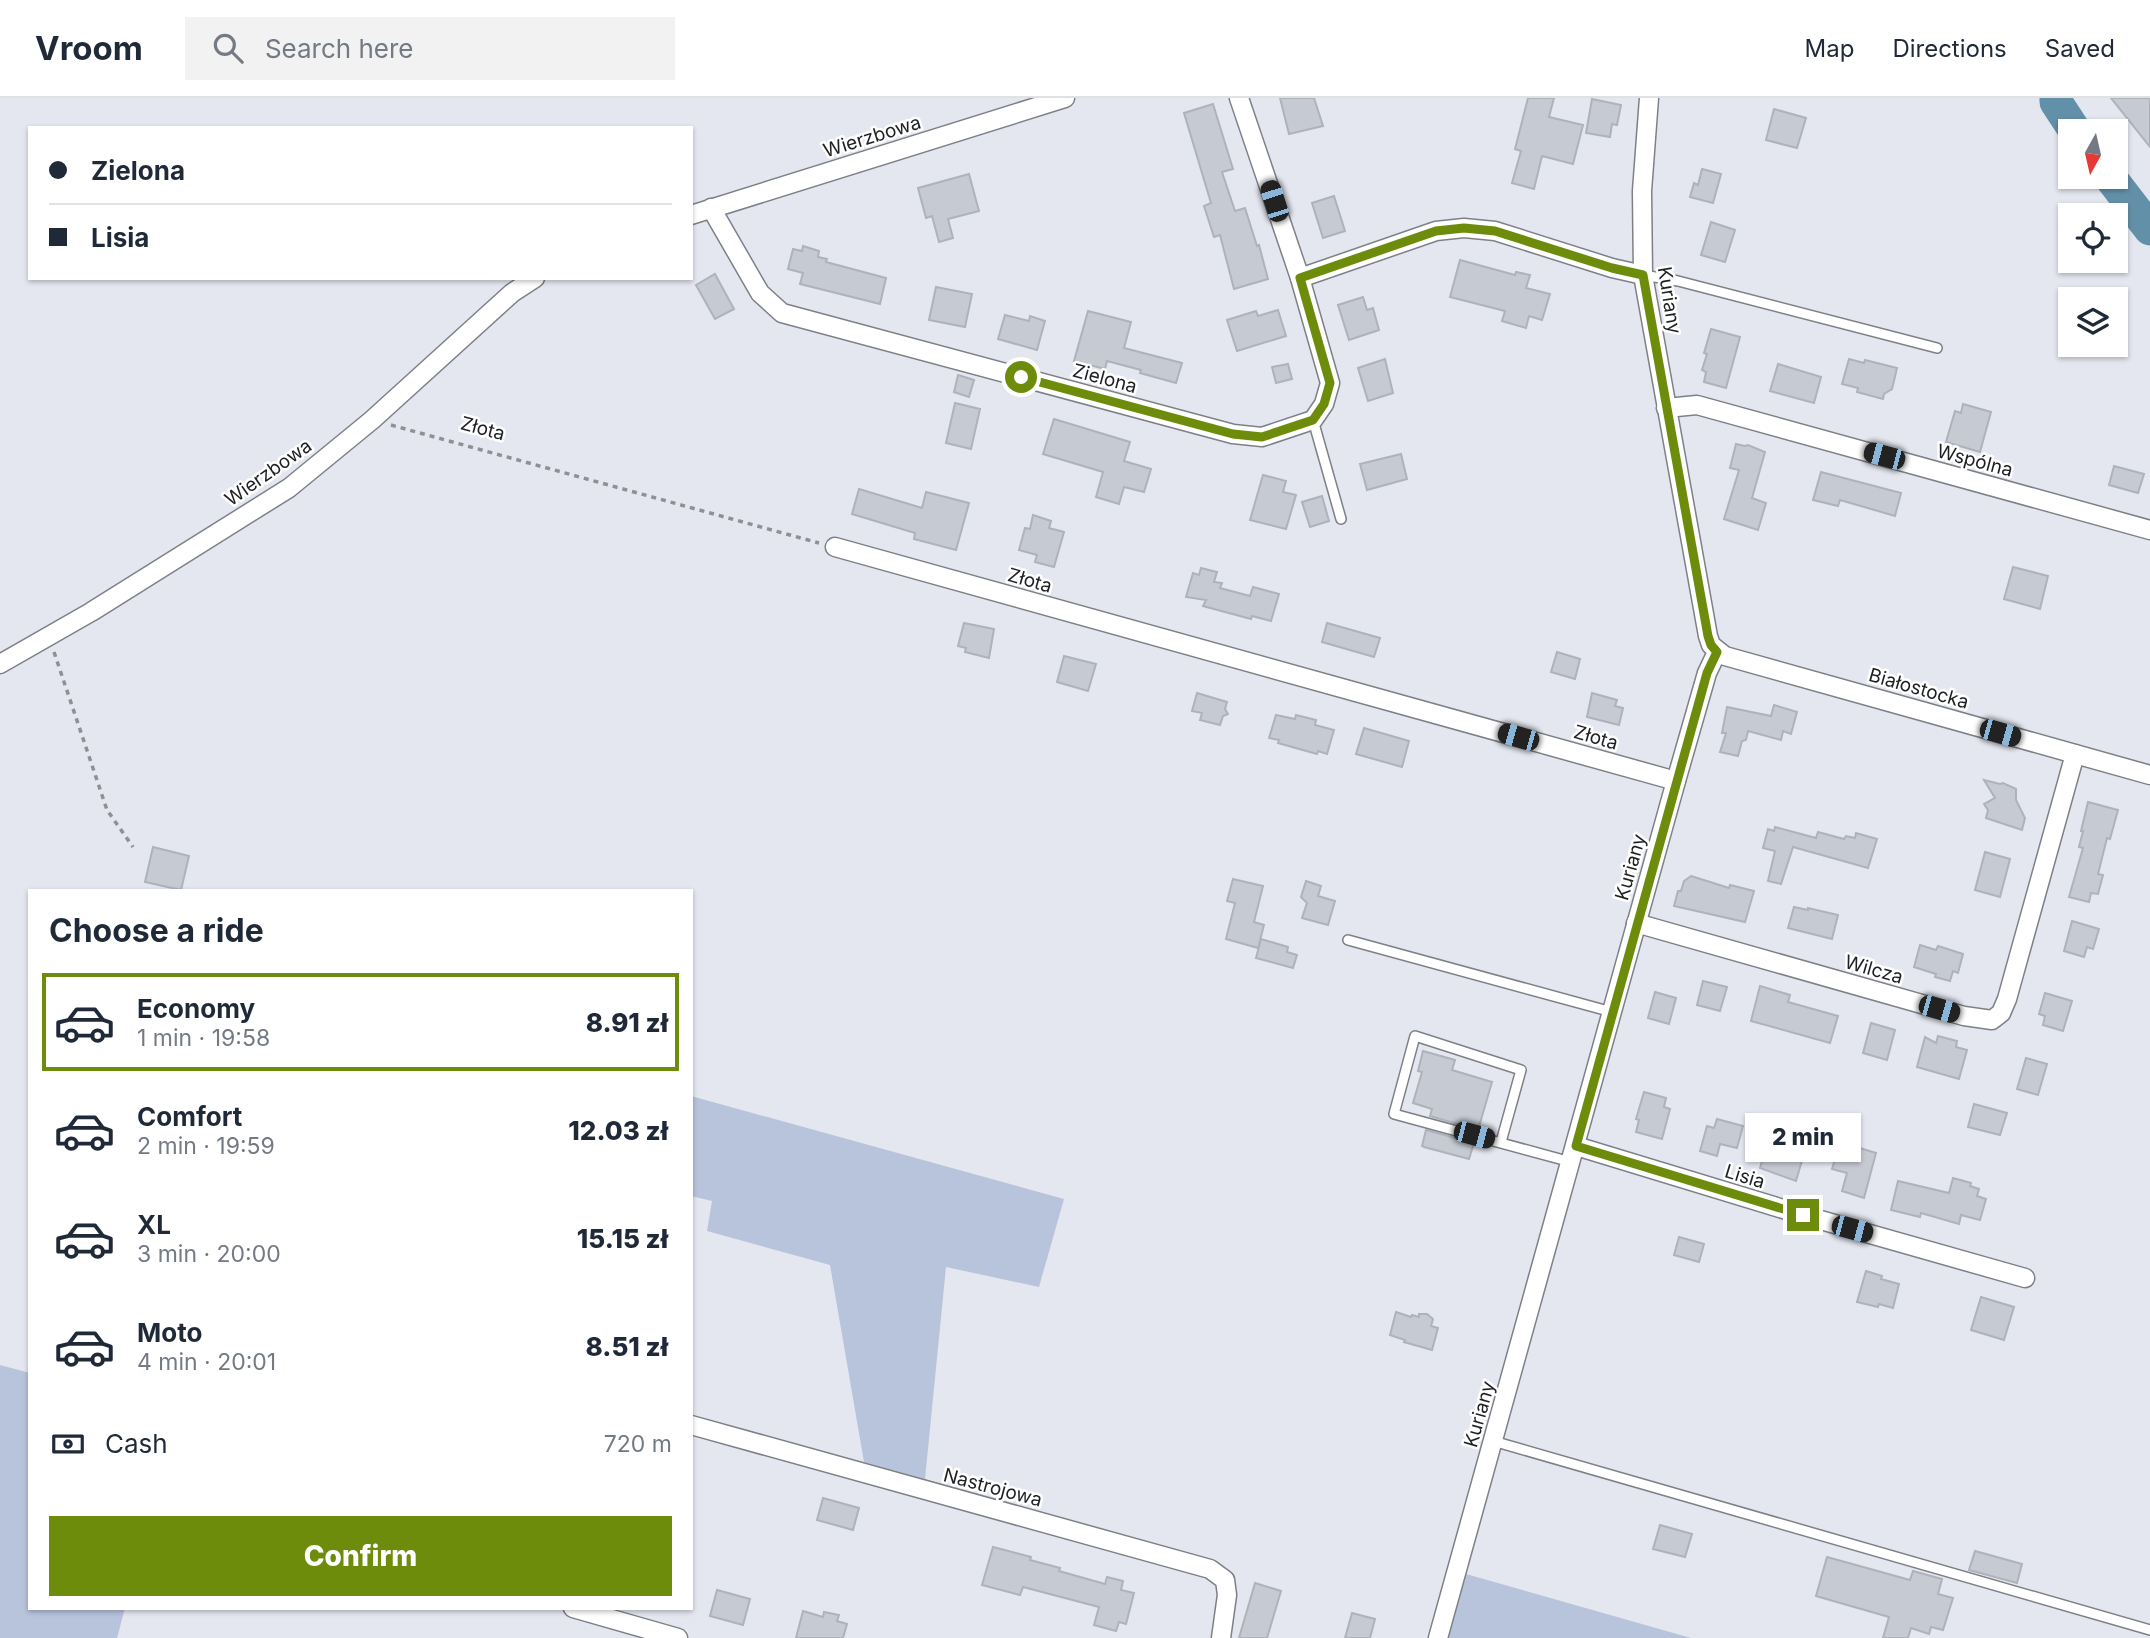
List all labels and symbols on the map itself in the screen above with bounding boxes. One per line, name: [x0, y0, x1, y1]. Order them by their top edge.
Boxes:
street label: Wierzbowa: [821, 111, 924, 162]
north arrow: [2058, 119, 2128, 189]
car: [1258, 178, 1291, 224]
street label: Kuriany: [1653, 265, 1686, 336]
street label: Zielona: [1070, 359, 1139, 398]
route start: [1005, 361, 1037, 393]
street label: Złota: [458, 412, 508, 445]
street label: Wierzbowa: [220, 434, 316, 511]
street label: Wspólna: [1934, 439, 2015, 482]
car: [1861, 440, 1908, 472]
street label: Złota: [1005, 563, 1055, 598]
street label: Białostocka: [1866, 663, 1972, 714]
car: [1977, 717, 2024, 749]
street label: Złota: [1571, 720, 1621, 755]
car: [1495, 721, 1542, 753]
street label: Kuriany: [1610, 831, 1651, 903]
street label: Wilcza: [1842, 950, 1906, 989]
car: [1916, 993, 1963, 1025]
callout: 2 min: [1745, 1114, 1861, 1162]
car: [1451, 1119, 1498, 1151]
street label: Lisia: [1722, 1160, 1768, 1193]
route end: [1787, 1199, 1819, 1231]
car: [1829, 1213, 1876, 1245]
street label: Kuriany: [1459, 1378, 1500, 1450]
street label: Nastrojowa: [941, 1463, 1045, 1512]

